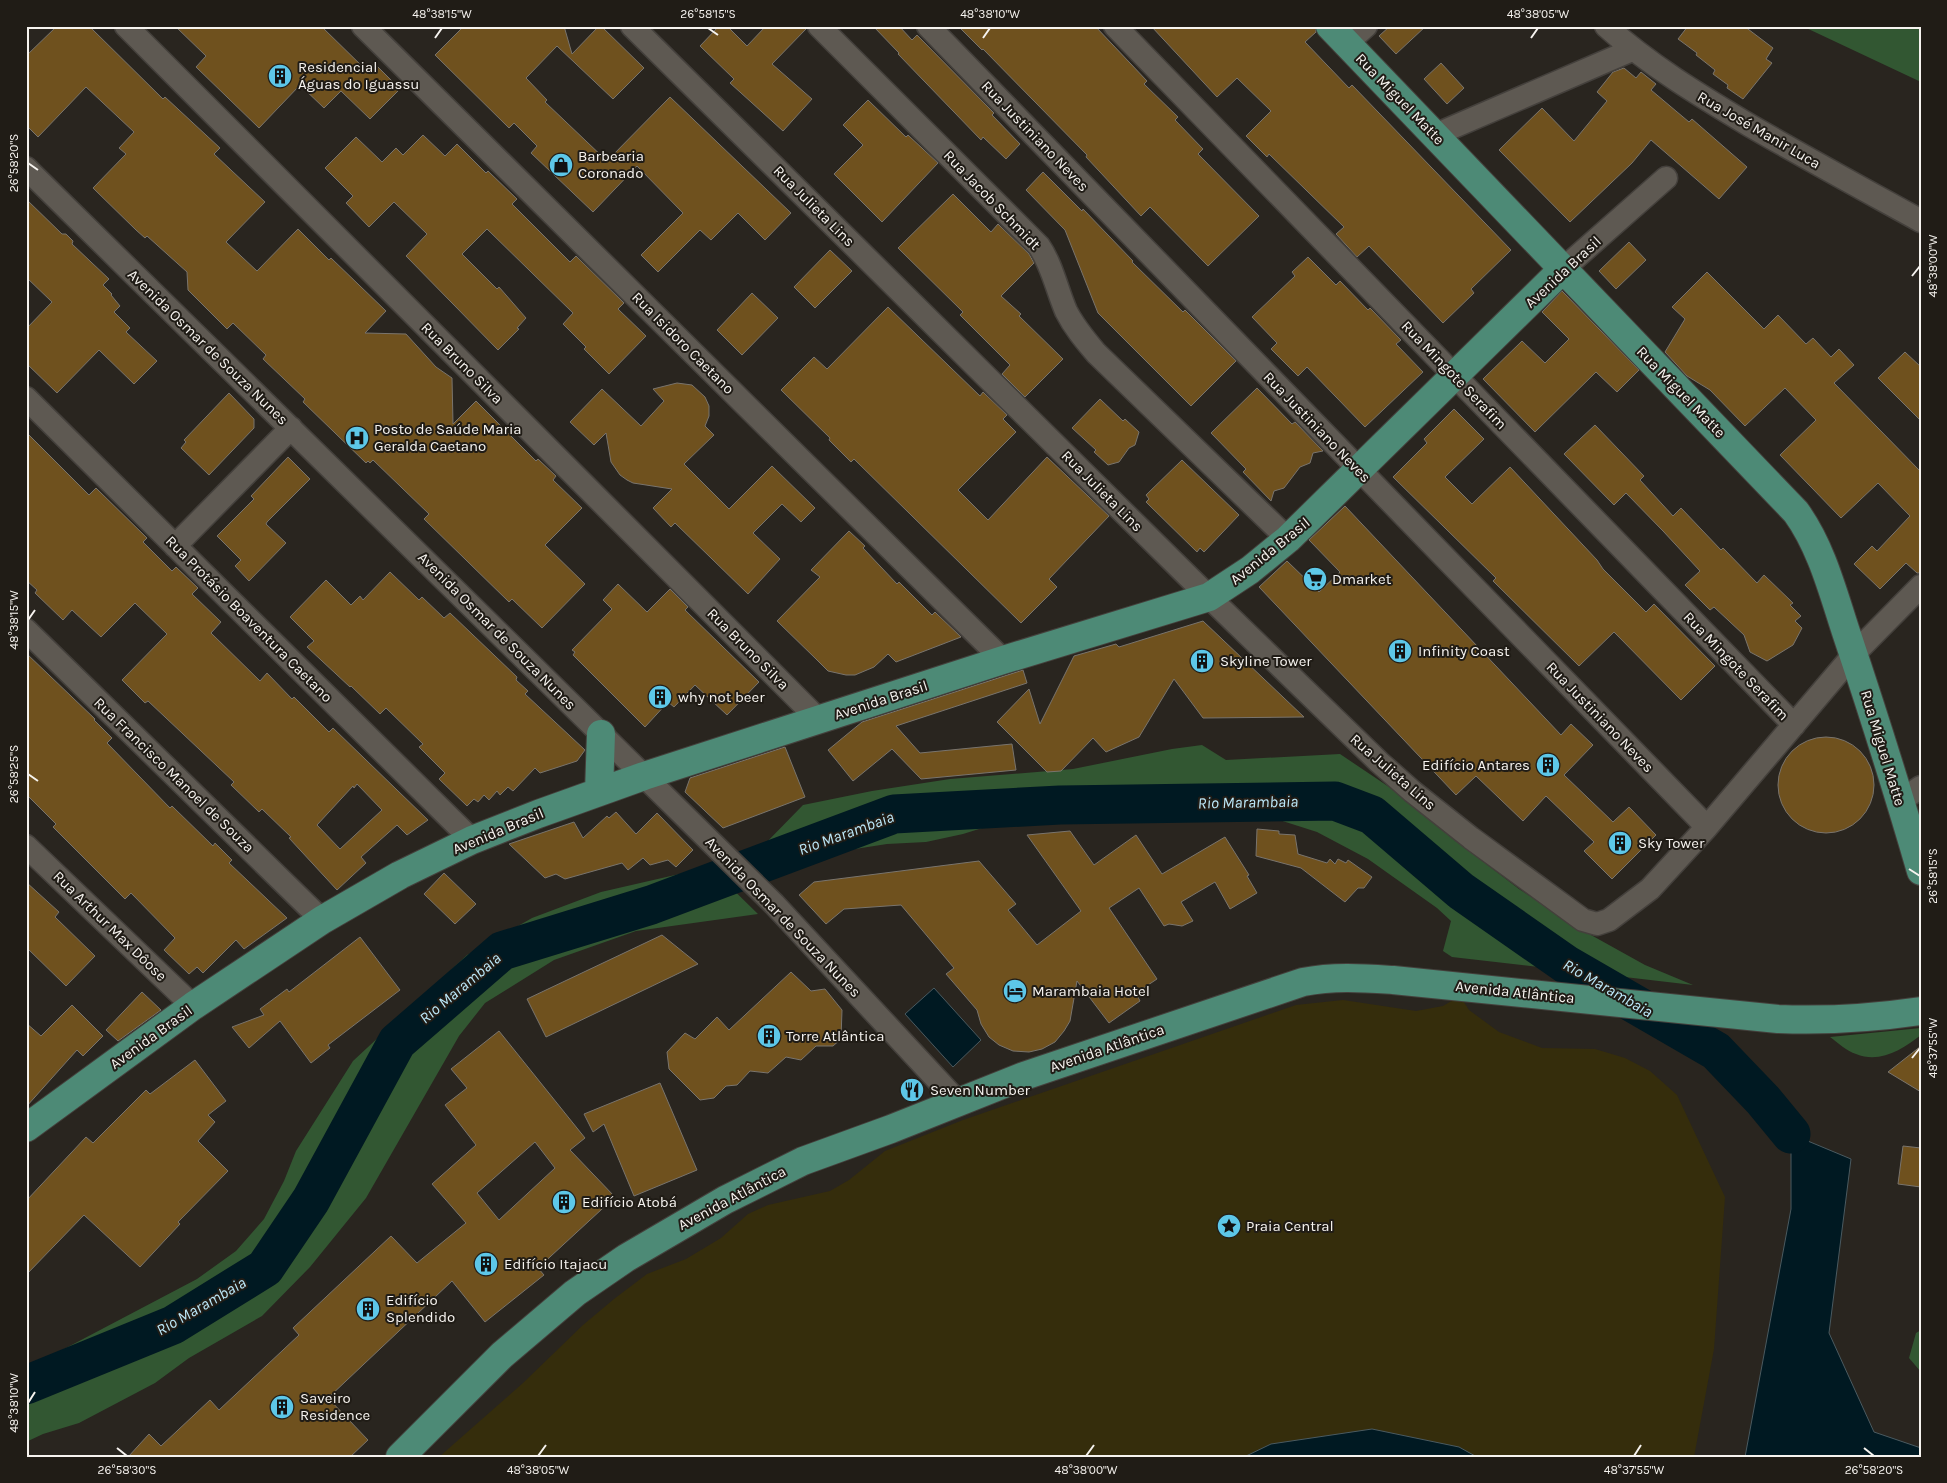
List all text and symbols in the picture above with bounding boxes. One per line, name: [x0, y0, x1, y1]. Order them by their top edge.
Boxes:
text: 48°38'15"W: [412, 7, 472, 21]
text: 26°58'15"S: [680, 7, 736, 21]
text: 48°38'10"W: [960, 7, 1020, 21]
text: 48°38'05"W: [1507, 7, 1570, 21]
street label: Rua Miguel Matte: [1352, 50, 1448, 148]
place label: Residencial Águas do Iguassu: [298, 58, 419, 93]
building icon: Residencial Águas do Iguassu: [267, 63, 293, 89]
street label: Rua Justiniano Neves: [978, 77, 1092, 195]
street label: Rua José Manir Luca: [1694, 87, 1824, 173]
text: 26°58'20"S: [7, 134, 21, 192]
street label: Rua Jacob Schmidt: [940, 146, 1044, 254]
place label: Barbearia Coronado: [578, 147, 644, 182]
shop icon: Barbearia Coronado: [548, 152, 574, 178]
street label: Rua Julieta Lins: [770, 162, 858, 250]
street label: Avenida Brasil: [1521, 232, 1605, 312]
text: 48°38'00"W: [1926, 234, 1940, 297]
street label: Avenida Osmar de Souza Nunes: [124, 265, 292, 429]
street label: Rua Isidoro Caetano: [628, 288, 738, 398]
street label: Rua Mingote Serafim: [1398, 317, 1510, 433]
street label: Rua Bruno Silva: [417, 318, 507, 408]
street label: Rua Miguel Matte: [1633, 343, 1729, 441]
street label: Rua Justiniano Neves: [1260, 368, 1374, 486]
place label: Posto de Saúde Maria Geralda Caetano: [374, 420, 522, 455]
hospital icon: Posto de Saúde Maria Geralda Caetano: [344, 425, 370, 451]
street label: Rua Julieta Lins: [1058, 447, 1146, 535]
street label: Avenida Brasil: [1227, 513, 1313, 589]
street label: Rua Protásio Boaventura Caetano: [162, 532, 336, 706]
street label: Avenida Osmar de Souza Nunes: [414, 548, 580, 714]
supermarket icon: Dmarket: [1302, 566, 1328, 592]
place label: Dmarket: [1332, 570, 1392, 588]
text: 48°38'15"W: [7, 590, 21, 650]
street label: Rua Bruno Silva: [703, 604, 793, 694]
street label: Rua Mingote Serafim: [1680, 608, 1792, 724]
building icon: Infinity Coast: [1387, 638, 1413, 664]
place label: Infinity Coast: [1418, 642, 1510, 660]
building icon: Skyline Tower: [1189, 648, 1215, 674]
place label: Skyline Tower: [1220, 652, 1312, 670]
street label: Rua Justiniano Neves: [1543, 658, 1657, 776]
street label: Avenida Brasil: [832, 676, 930, 724]
building icon: why not beer: [647, 684, 673, 710]
place label: why not beer: [678, 688, 765, 706]
street label: Rua Miguel Matte: [1857, 688, 1909, 808]
street label: Rua Francisco Manoel de Souza: [90, 694, 258, 856]
street label: Rua Julieta Lins: [1347, 730, 1439, 814]
text: 26°58'25"S: [7, 745, 21, 803]
building icon: Edifício Antares: [1535, 752, 1561, 778]
place label: Edifício Antares: [1422, 756, 1530, 774]
water label: Rio Marambaia: [1198, 792, 1298, 812]
street label: Avenida Brasil: [450, 804, 546, 858]
water label: Rio Marambaia: [796, 807, 896, 859]
building icon: Sky Tower: [1607, 830, 1633, 856]
street label: Avenida Osmar de Souza Nunes: [701, 833, 865, 1001]
place label: Sky Tower: [1638, 834, 1705, 852]
text: 26°58'15"S: [1926, 848, 1940, 904]
street label: Rua Arthur Max Dôose: [49, 867, 171, 985]
water label: Rio Marambaia: [415, 948, 505, 1028]
water label: Rio Marambaia: [1560, 955, 1656, 1021]
street label: Avenida Atlântica: [1455, 977, 1575, 1007]
hotel icon: Marambaia Hotel: [1002, 978, 1028, 1004]
place label: Marambaia Hotel: [1032, 982, 1150, 1000]
street label: Avenida Brasil: [106, 1001, 196, 1073]
text: 48°37'55"W: [1926, 1018, 1940, 1078]
street label: Avenida Atlântica: [1048, 1020, 1166, 1076]
building icon: Torre Atlântica: [756, 1023, 782, 1049]
place label: Torre Atlântica: [786, 1027, 885, 1045]
restaurant icon: Seven Number: [899, 1077, 925, 1103]
place label: Seven Number: [930, 1081, 1031, 1099]
street label: Avenida Atlântica: [675, 1162, 789, 1234]
building icon: Edifício Atobá: [551, 1189, 577, 1215]
place label: Edifício Atobá: [582, 1193, 677, 1211]
place icon: Praia Central: [1216, 1213, 1242, 1239]
place label: Praia Central: [1246, 1217, 1334, 1235]
building icon: Edifício Itajacu: [473, 1251, 499, 1277]
place label: Edifício Itajacu: [504, 1255, 607, 1273]
water label: Rio Marambaia: [153, 1273, 249, 1339]
place label: Edifício Splendido: [386, 1291, 455, 1326]
building icon: Edifício Splendido: [355, 1296, 381, 1322]
text: 48°38'10"W: [7, 1373, 21, 1433]
place label: Saveiro Residence: [300, 1389, 370, 1424]
building icon: Saveiro Residence: [269, 1394, 295, 1420]
text: 26°58'30"S: [98, 1463, 156, 1477]
text: 48°38'05"W: [507, 1463, 570, 1477]
text: 48°38'00"W: [1055, 1463, 1118, 1477]
text: 48°37'55"W: [1604, 1463, 1664, 1477]
text: 26°58'20"S: [1845, 1463, 1903, 1477]

